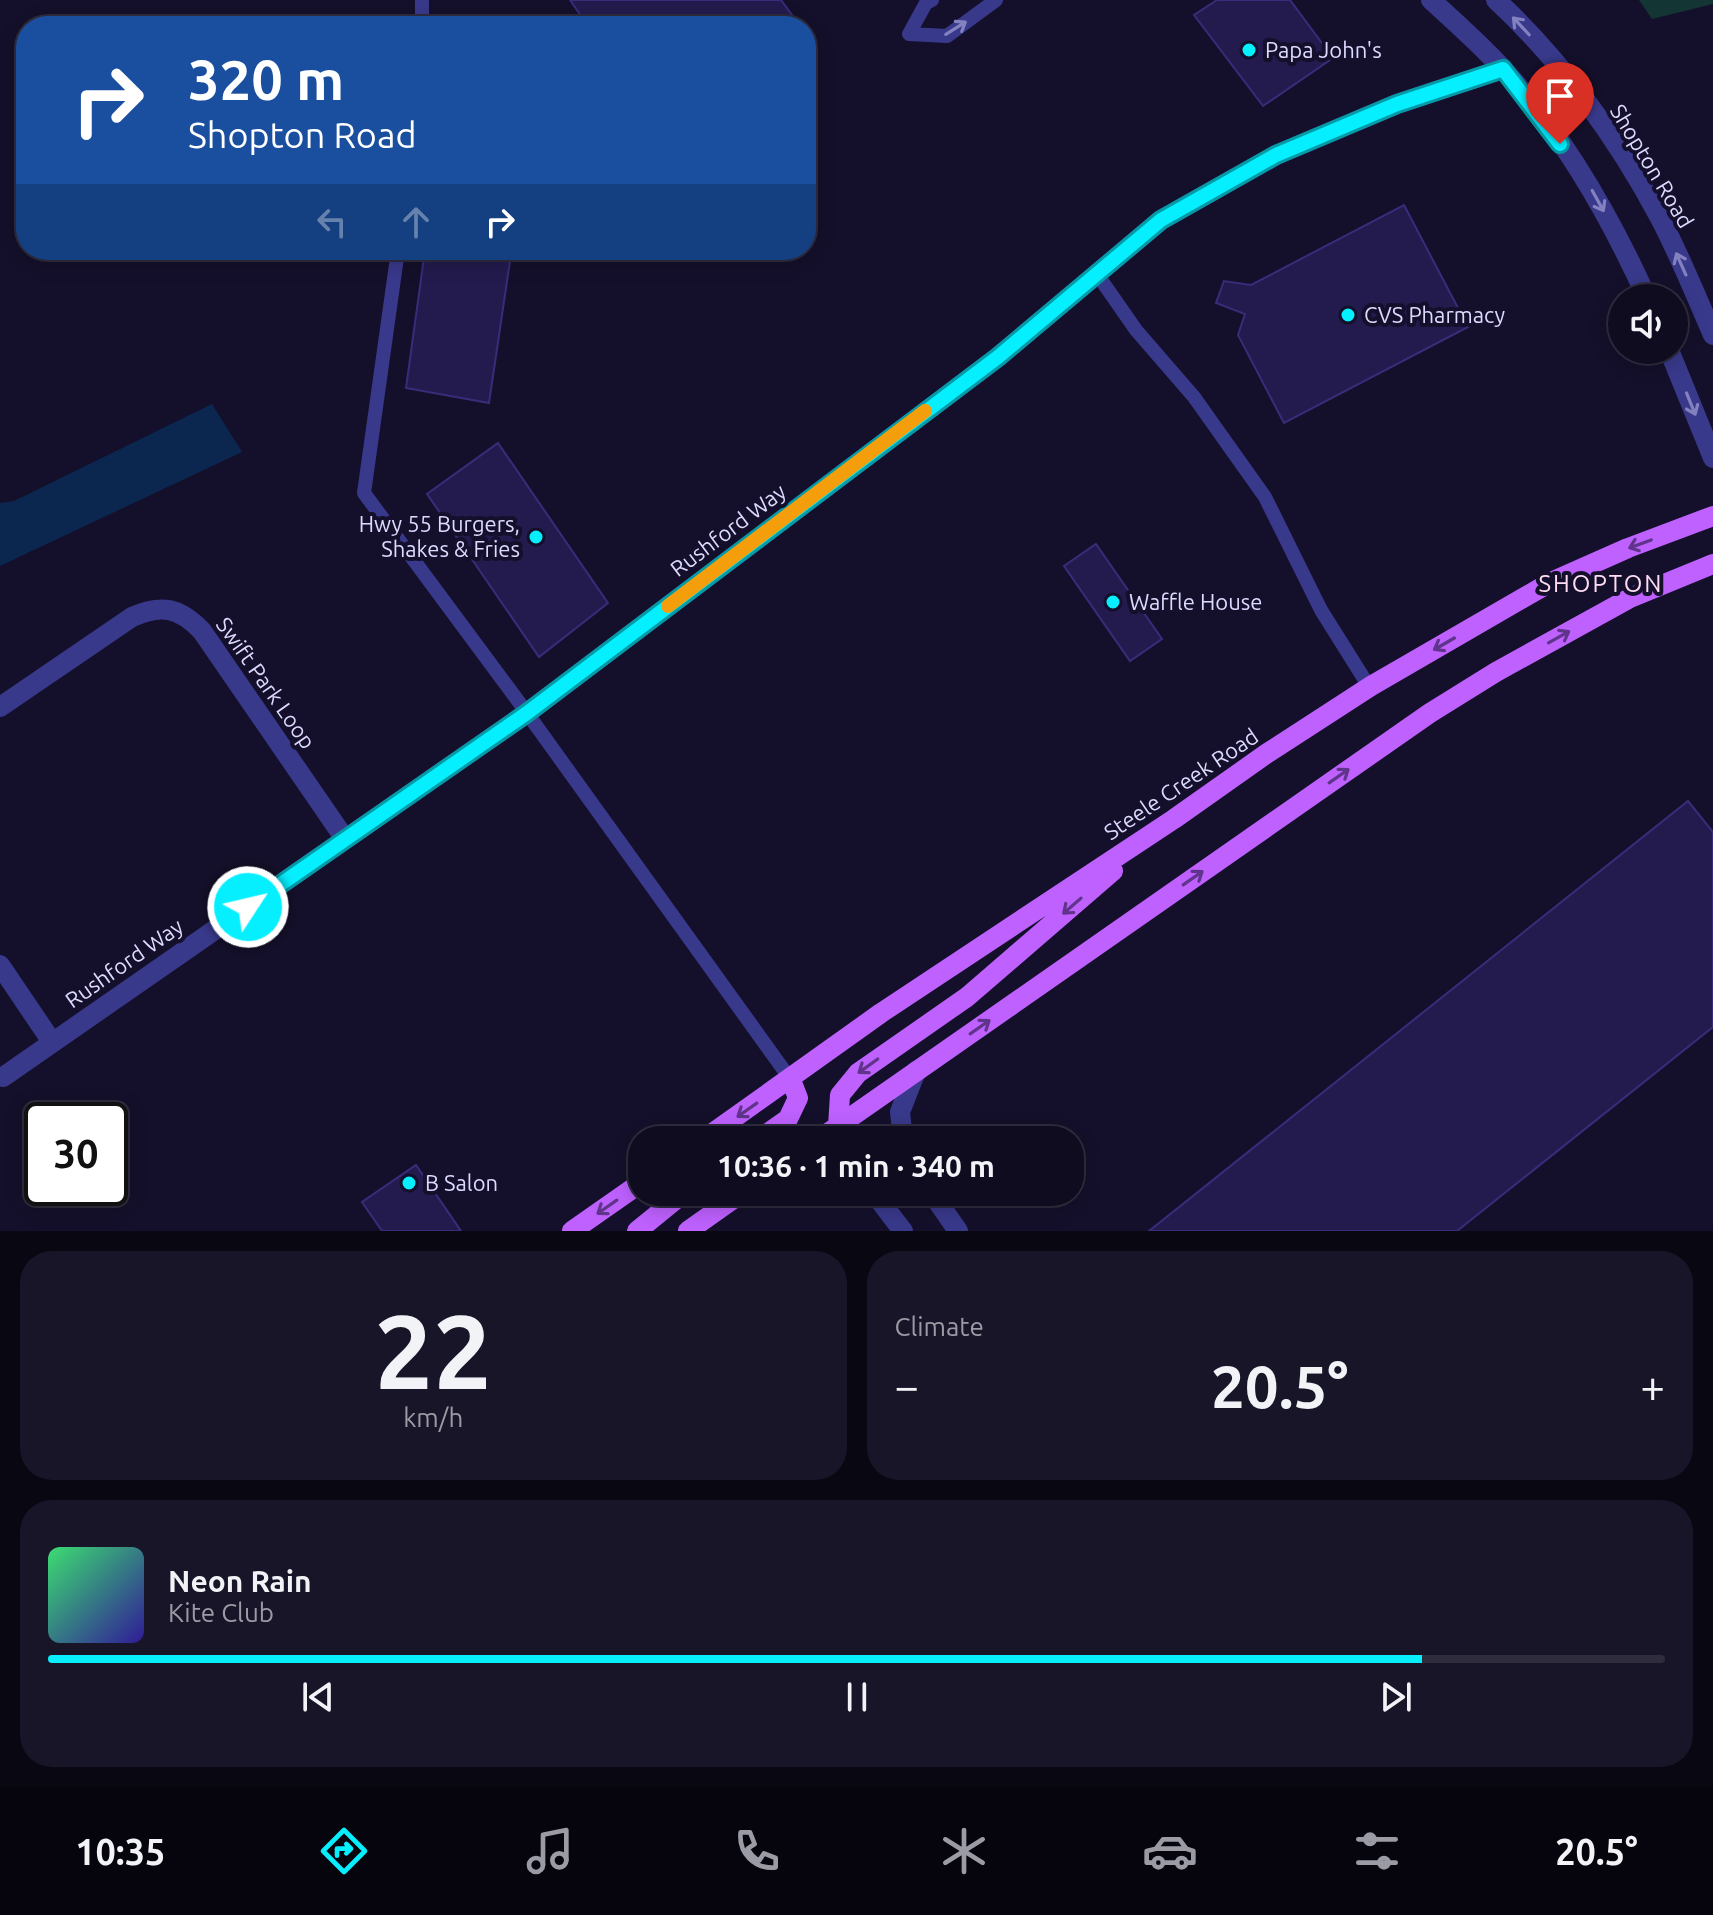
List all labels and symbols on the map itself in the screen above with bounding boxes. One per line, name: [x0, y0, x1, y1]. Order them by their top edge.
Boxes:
one-way arrow: [1512, 16, 1531, 36]
one-way arrow: [944, 20, 967, 36]
place label: Papa John's: [1265, 37, 1382, 62]
marker: Papa John's: [1240, 41, 1258, 59]
pin: [1526, 62, 1594, 144]
street label: Shopton Road: [1606, 99, 1699, 232]
one-way arrow: [1591, 188, 1606, 212]
one-way arrow: [1673, 252, 1688, 276]
place label: CVS Pharmacy: [1364, 302, 1506, 327]
marker: CVS Pharmacy: [1339, 306, 1357, 324]
one-way arrow: [1685, 391, 1699, 416]
street label: Rushford Way: [665, 478, 790, 581]
place label: Hwy 55 Burgers, Shakes & Fries: [359, 511, 520, 561]
marker: Hwy 55 Burgers, Shakes & Fries: [527, 528, 545, 546]
one-way arrow: [1628, 538, 1653, 552]
district label: SHOPTON: [1539, 570, 1664, 597]
place label: Waffle House: [1129, 589, 1262, 614]
marker: Waffle House: [1104, 593, 1122, 611]
street label: Swift Park Loop: [212, 612, 321, 753]
one-way arrow: [1547, 629, 1570, 645]
one-way arrow: [1433, 636, 1456, 652]
street label: Steele Creek Road: [1099, 723, 1262, 844]
one-way arrow: [1328, 768, 1350, 784]
position arrow: [206, 865, 290, 949]
one-way arrow: [1182, 870, 1204, 886]
one-way arrow: [1063, 897, 1083, 915]
street label: Rushford Way: [60, 913, 188, 1012]
one-way arrow: [969, 1019, 991, 1035]
one-way arrow: [858, 1057, 879, 1074]
speed limit sign: 30: [24, 1102, 128, 1206]
one-way arrow: [736, 1102, 759, 1118]
place label: B Salon: [425, 1170, 498, 1195]
marker: B Salon: [400, 1174, 418, 1192]
one-way arrow: [596, 1199, 618, 1215]

